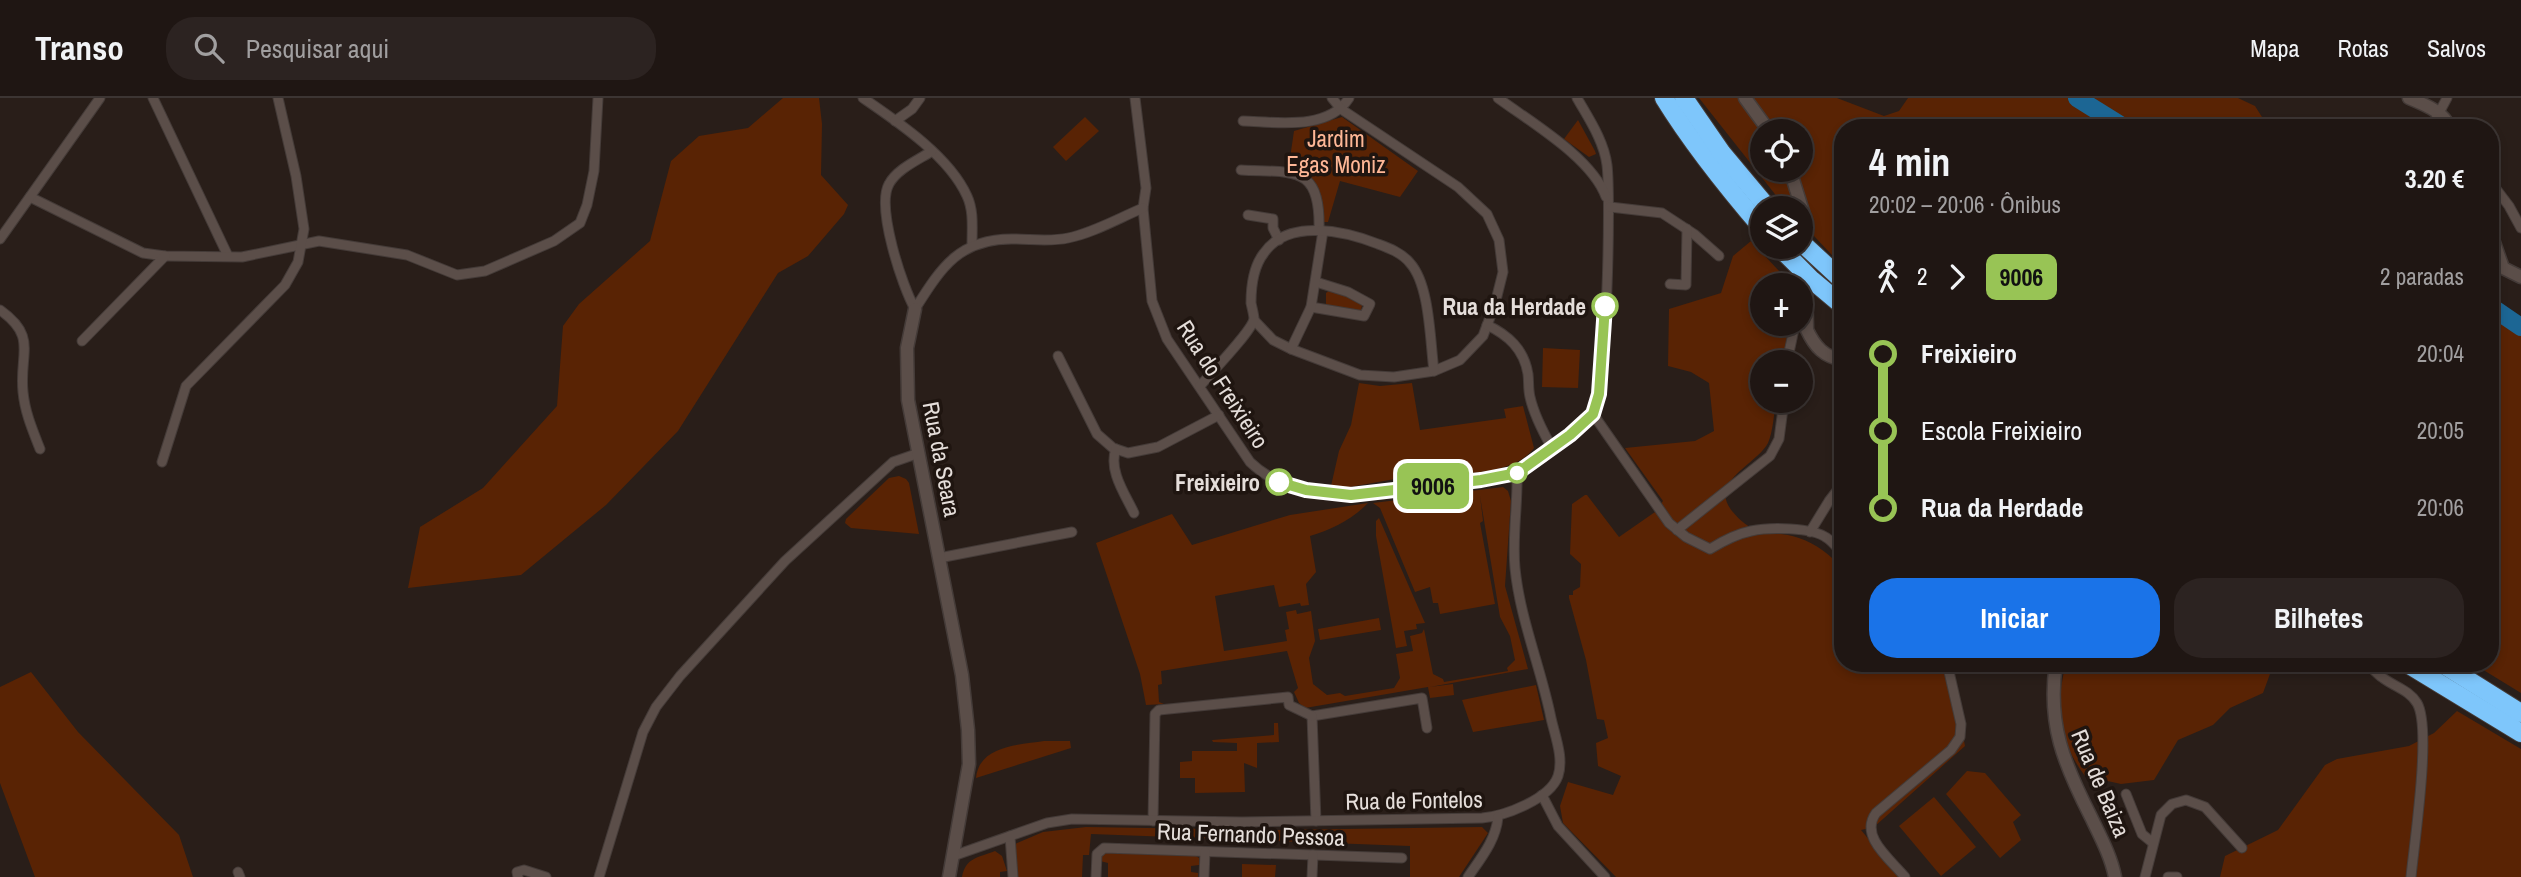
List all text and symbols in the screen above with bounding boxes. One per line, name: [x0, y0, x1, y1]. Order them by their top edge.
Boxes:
search box: [166, 17, 656, 80]
text: Transo: [35, 26, 124, 70]
icon: search: [190, 29, 228, 67]
text: Pesquisar aqui: [246, 31, 389, 66]
text: Mapa: [2250, 32, 2300, 64]
text: Rotas: [2338, 32, 2389, 64]
text: Salvos: [2427, 32, 2486, 64]
map controls: [1750, 119, 1813, 413]
button: locate: [1750, 119, 1813, 182]
park label: Jardim Egas Moniz: [1286, 123, 1386, 180]
text: 4 min: [1869, 137, 1950, 188]
text: 3.20 €: [2405, 161, 2464, 196]
text: 20:02 – 20:06 · Ônibus: [1869, 189, 2061, 220]
button: layers: [1750, 196, 1813, 259]
icon: walk: [1869, 258, 1907, 296]
icon: forward: [1938, 258, 1976, 296]
text: 2: [1917, 261, 1928, 292]
text: 9006: [2000, 261, 2043, 293]
text: 2 paradas: [2380, 261, 2464, 292]
button: +: [1750, 273, 1813, 336]
place label: Rua da Herdade: [1442, 291, 1586, 322]
marker: Rua da Herdade: [1592, 293, 1618, 319]
street label: Rua do Freixieiro: [1170, 314, 1276, 454]
text: Freixieiro: [1921, 336, 2017, 371]
text: 20:04: [2417, 338, 2464, 369]
button: −: [1750, 350, 1813, 413]
street label: Rua da Seara: [916, 399, 968, 520]
text: Escola Freixieiro: [1921, 413, 2082, 448]
text: 20:05: [2417, 415, 2464, 446]
line badge: 9006: [1384, 463, 1482, 509]
unlabelled marker: [1507, 463, 1527, 483]
place label: Freixieiro: [1175, 467, 1260, 498]
marker: Freixieiro: [1266, 469, 1292, 495]
text: 9006: [1411, 470, 1455, 502]
text: Rua da Herdade: [1921, 490, 2083, 525]
text: 20:06: [2417, 492, 2464, 523]
button: Iniciar: [1869, 578, 2160, 658]
button: Bilhetes: [2174, 578, 2464, 658]
street label: Rua de Baiza: [2064, 724, 2138, 842]
street label: Rua de Fontelos: [1345, 783, 1483, 817]
street label: Rua Fernando Pessoa: [1157, 815, 1346, 853]

